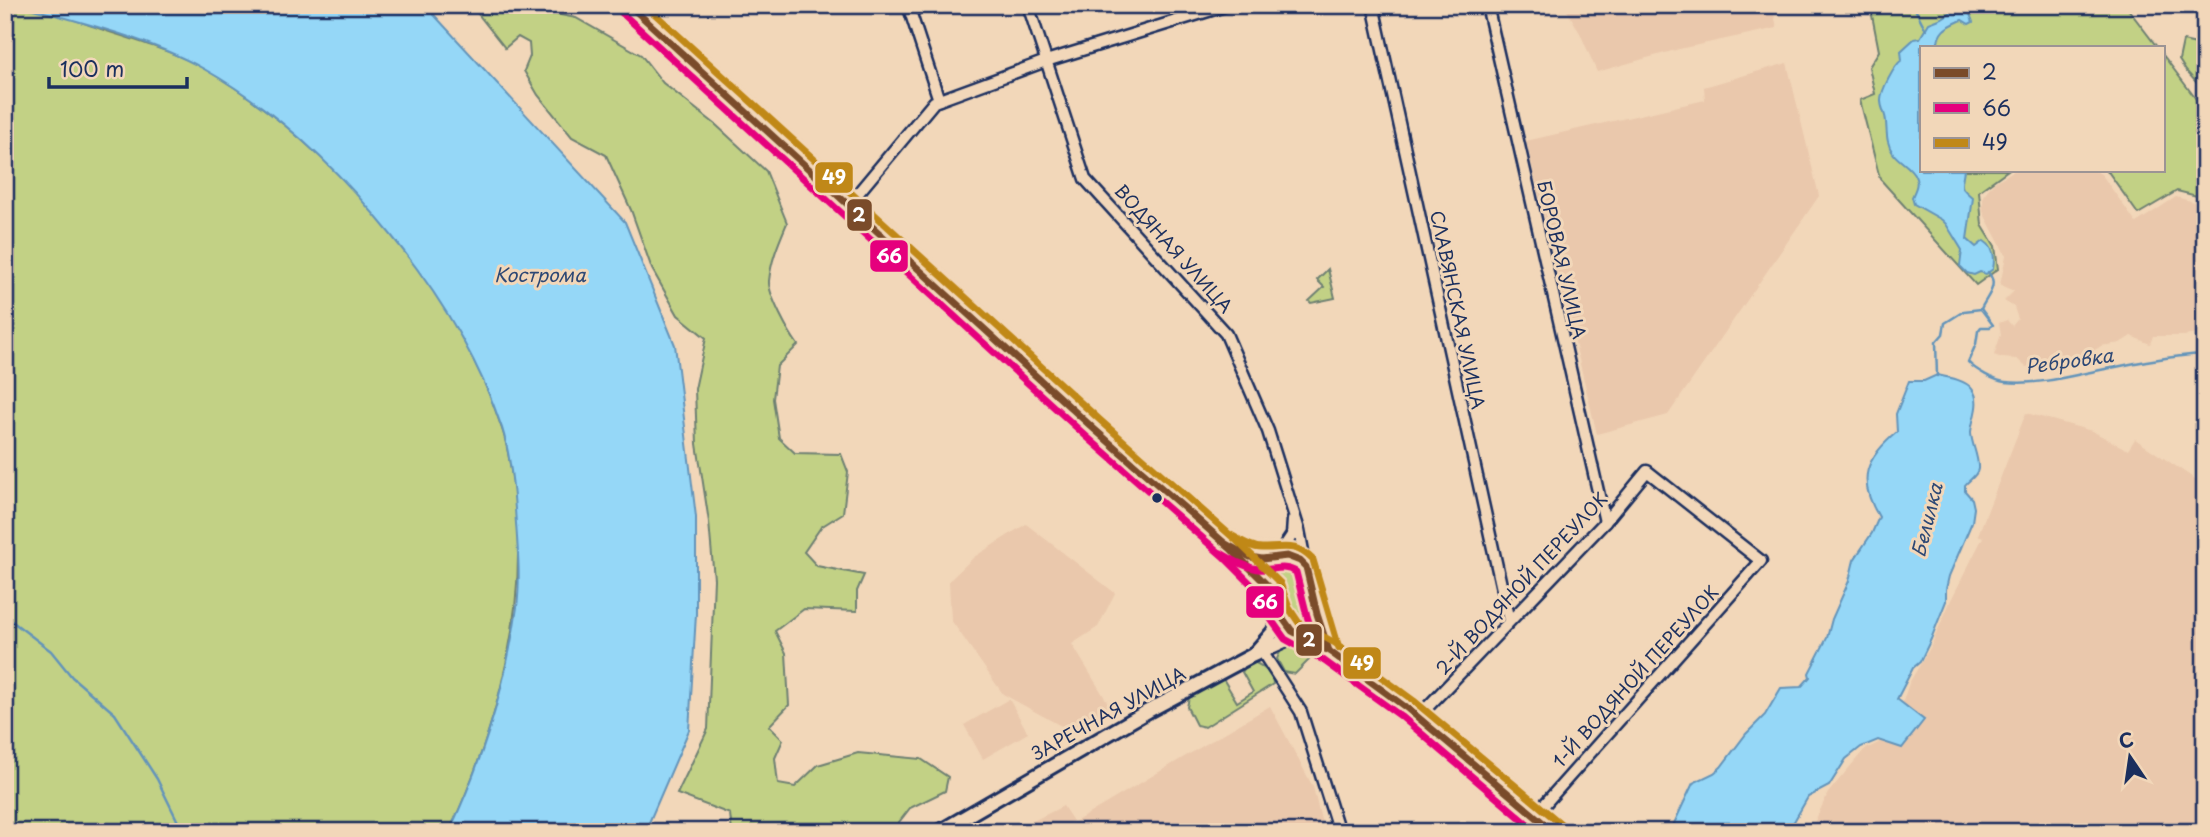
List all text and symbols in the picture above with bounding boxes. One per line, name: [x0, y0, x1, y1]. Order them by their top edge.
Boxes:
scale bar: [49, 46, 187, 90]
legend: [1920, 46, 2164, 172]
text: 100 m: [60, 52, 124, 84]
text: 2: [1982, 55, 1997, 87]
text: 66: [1982, 91, 2011, 123]
text: 49: [1982, 125, 2008, 157]
line badge: 49: [814, 161, 854, 194]
text: 49: [822, 162, 846, 190]
street label: ВОДЯНАЯ УЛИЦА: [1109, 177, 1240, 319]
street label: БОРОВАЯ УЛИЦА: [1531, 178, 1594, 342]
line badge: 2: [846, 198, 873, 232]
text: 2: [852, 200, 866, 228]
street label: СЛАВЯНСКАЯ УЛИЦА: [1424, 208, 1493, 412]
line badge: 66: [869, 239, 909, 273]
text: 66: [876, 241, 902, 269]
water label: Кострома: [494, 260, 587, 288]
water label: Ребровка: [2023, 340, 2116, 380]
water label: Белилка: [1903, 479, 1949, 559]
street label: 2-Й ВОДЯНОЙ ПЕРЕУЛОК: [1429, 486, 1613, 680]
unlabelled marker: [1150, 491, 1164, 505]
street label: 1-Й ВОДЯНОЙ ПЕРЕУЛОК: [1546, 579, 1724, 773]
line badge: 66: [1245, 585, 1285, 619]
text: 66: [1252, 587, 1278, 615]
line badge: 2: [1295, 623, 1323, 657]
text: 2: [1302, 625, 1316, 653]
line badge: 49: [1342, 646, 1382, 680]
text: 49: [1350, 648, 1374, 676]
street label: ЗАРЕЧНАЯ УЛИЦА: [1026, 659, 1190, 766]
north arrow: [2094, 722, 2164, 792]
text: С: [2116, 724, 2136, 755]

